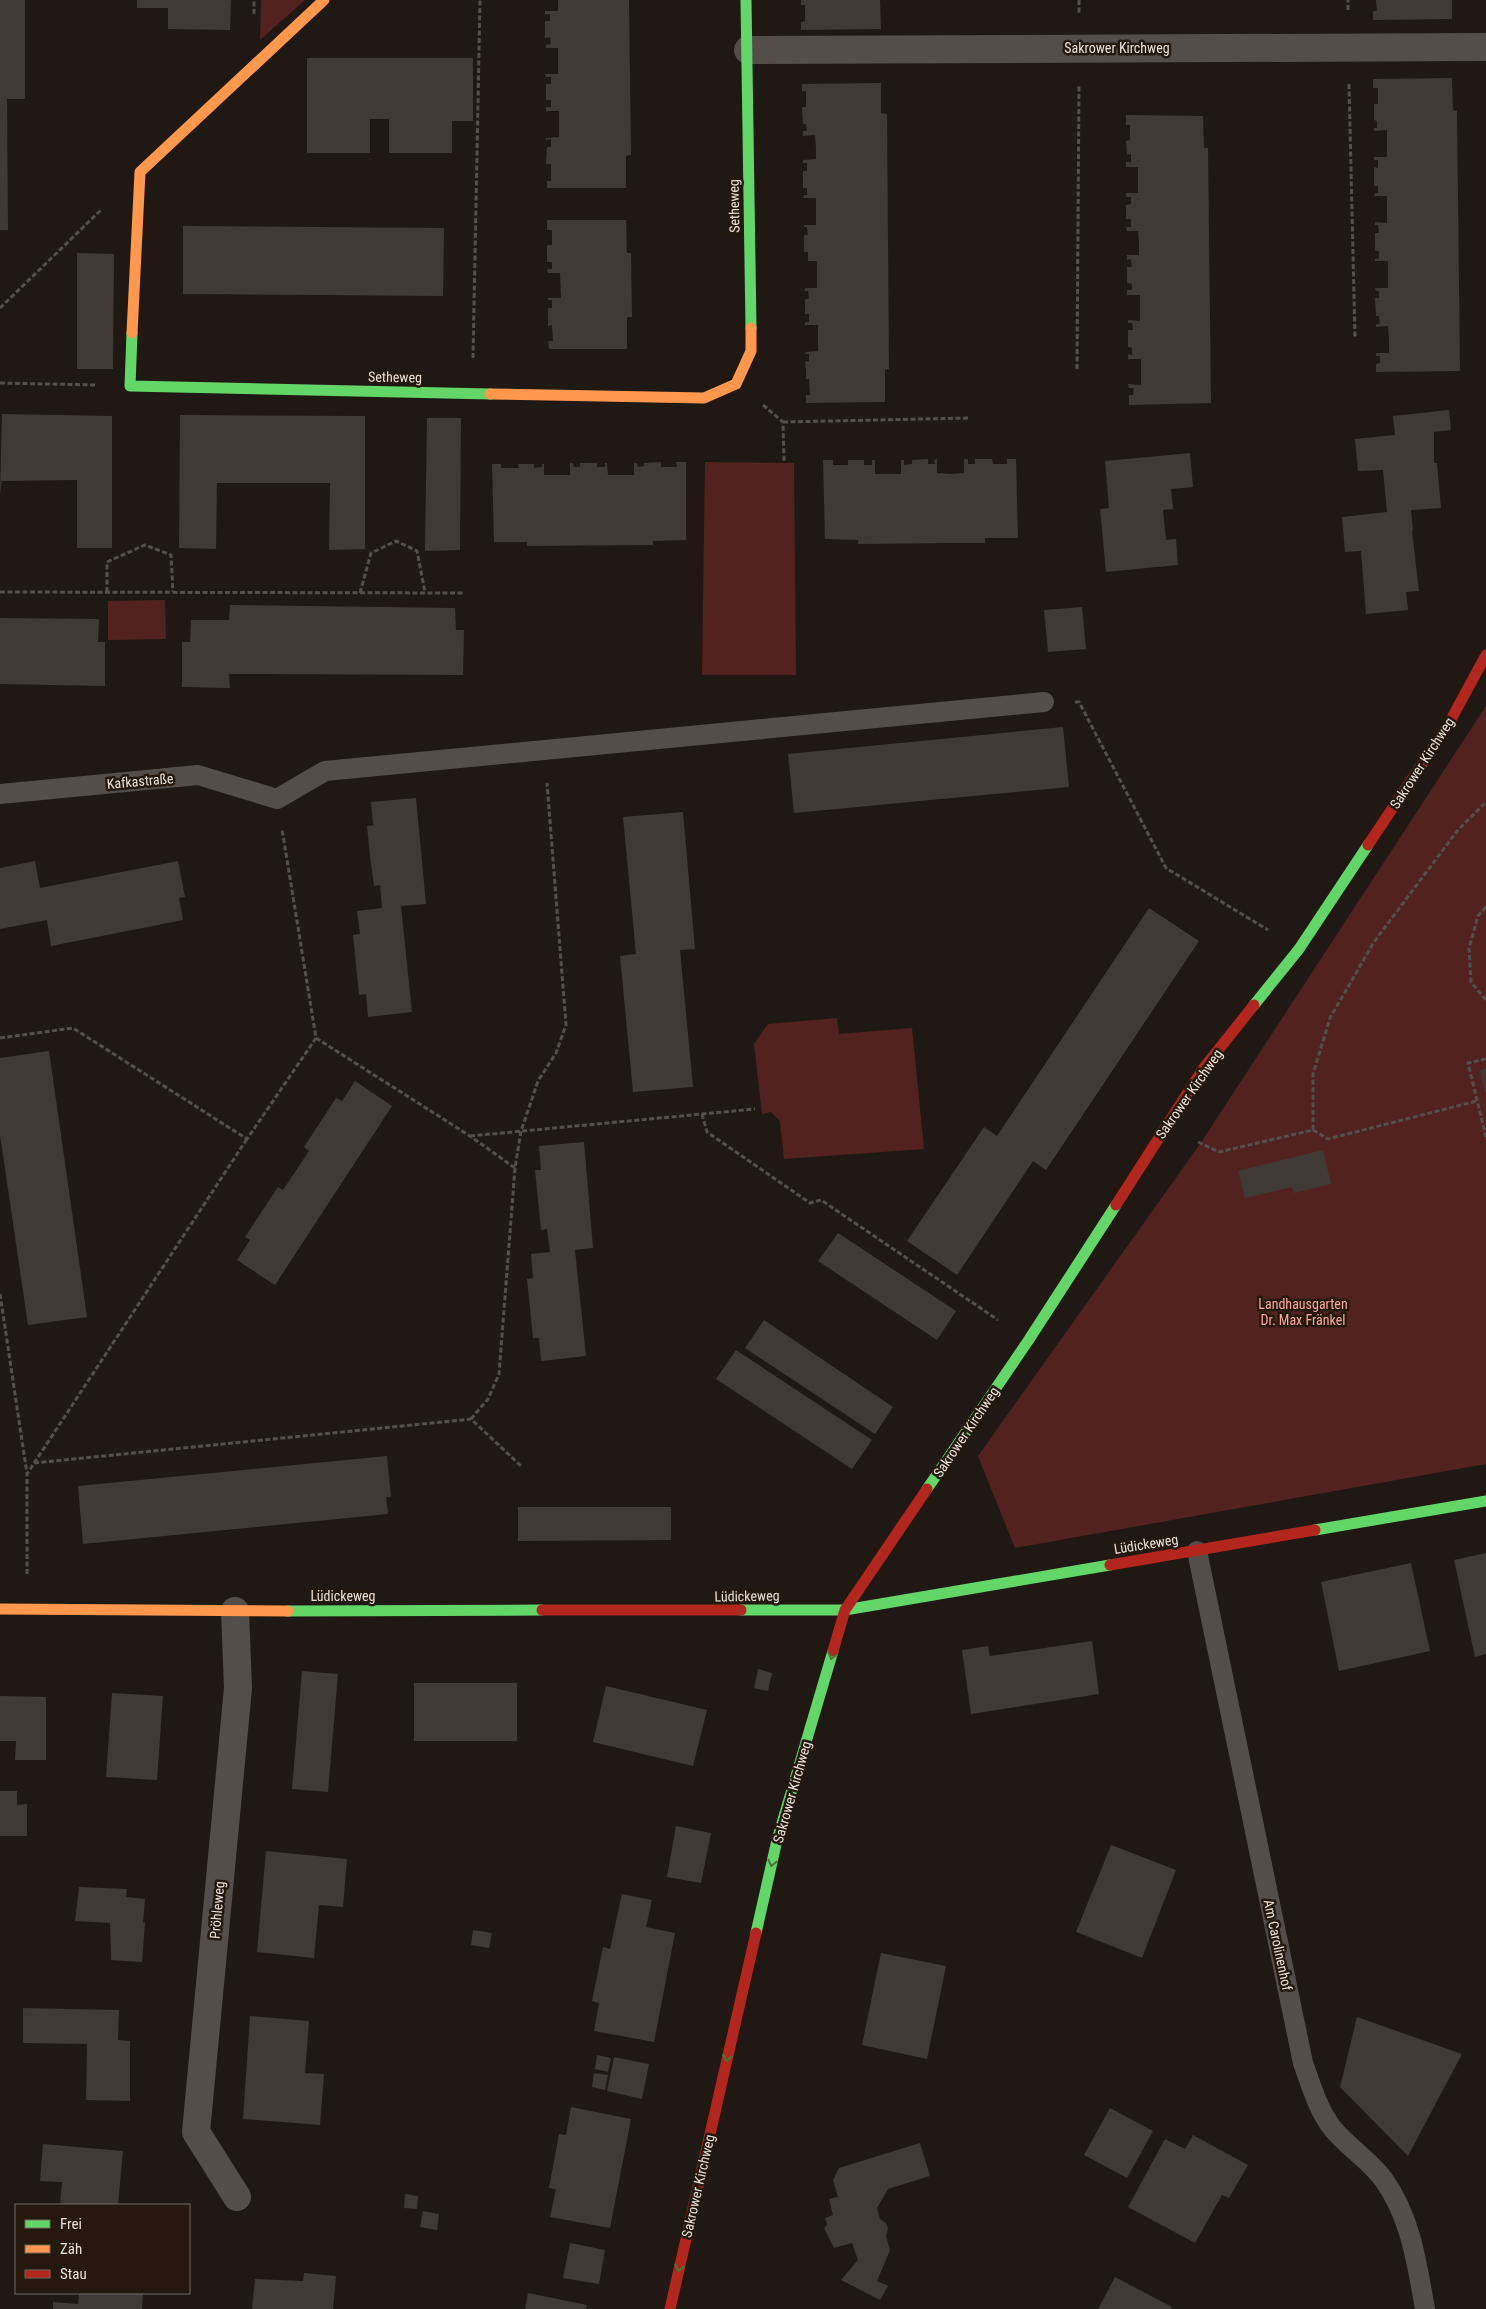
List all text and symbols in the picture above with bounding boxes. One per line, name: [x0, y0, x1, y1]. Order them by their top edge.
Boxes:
street label: Sakrower Kirchweg: [1064, 40, 1170, 56]
street label: Setheweg: [726, 179, 742, 233]
street label: Setheweg: [368, 369, 422, 385]
street label: Sakrower Kirchweg: [1387, 714, 1457, 812]
street label: Kafkastraße: [106, 770, 174, 792]
street label: Sakrower Kirchweg: [1152, 1046, 1226, 1142]
park label: Landhausgarten Dr. Max Fränkel: [1258, 1296, 1348, 1328]
street label: Sakrower Kirchweg: [930, 1384, 1002, 1480]
street label: Lüdickeweg: [1113, 1531, 1179, 1557]
street label: Lüdickeweg: [714, 1587, 780, 1605]
street label: Lüdickeweg: [310, 1588, 376, 1604]
one-way arrow: [827, 1652, 837, 1660]
street label: Sakrower Kirchweg: [770, 1739, 814, 1845]
one-way arrow: [767, 1858, 778, 1867]
street label: Pröhleweg: [207, 1880, 227, 1940]
street label: Am Carolinenhof: [1261, 1898, 1296, 1992]
one-way arrow: [722, 2054, 733, 2063]
street label: Sakrower Kirchweg: [678, 2133, 718, 2239]
legend: [15, 2204, 190, 2294]
text: Frei: [60, 2215, 82, 2233]
text: Zäh: [60, 2240, 82, 2258]
one-way arrow: [674, 2263, 685, 2272]
text: Stau: [60, 2265, 87, 2283]

